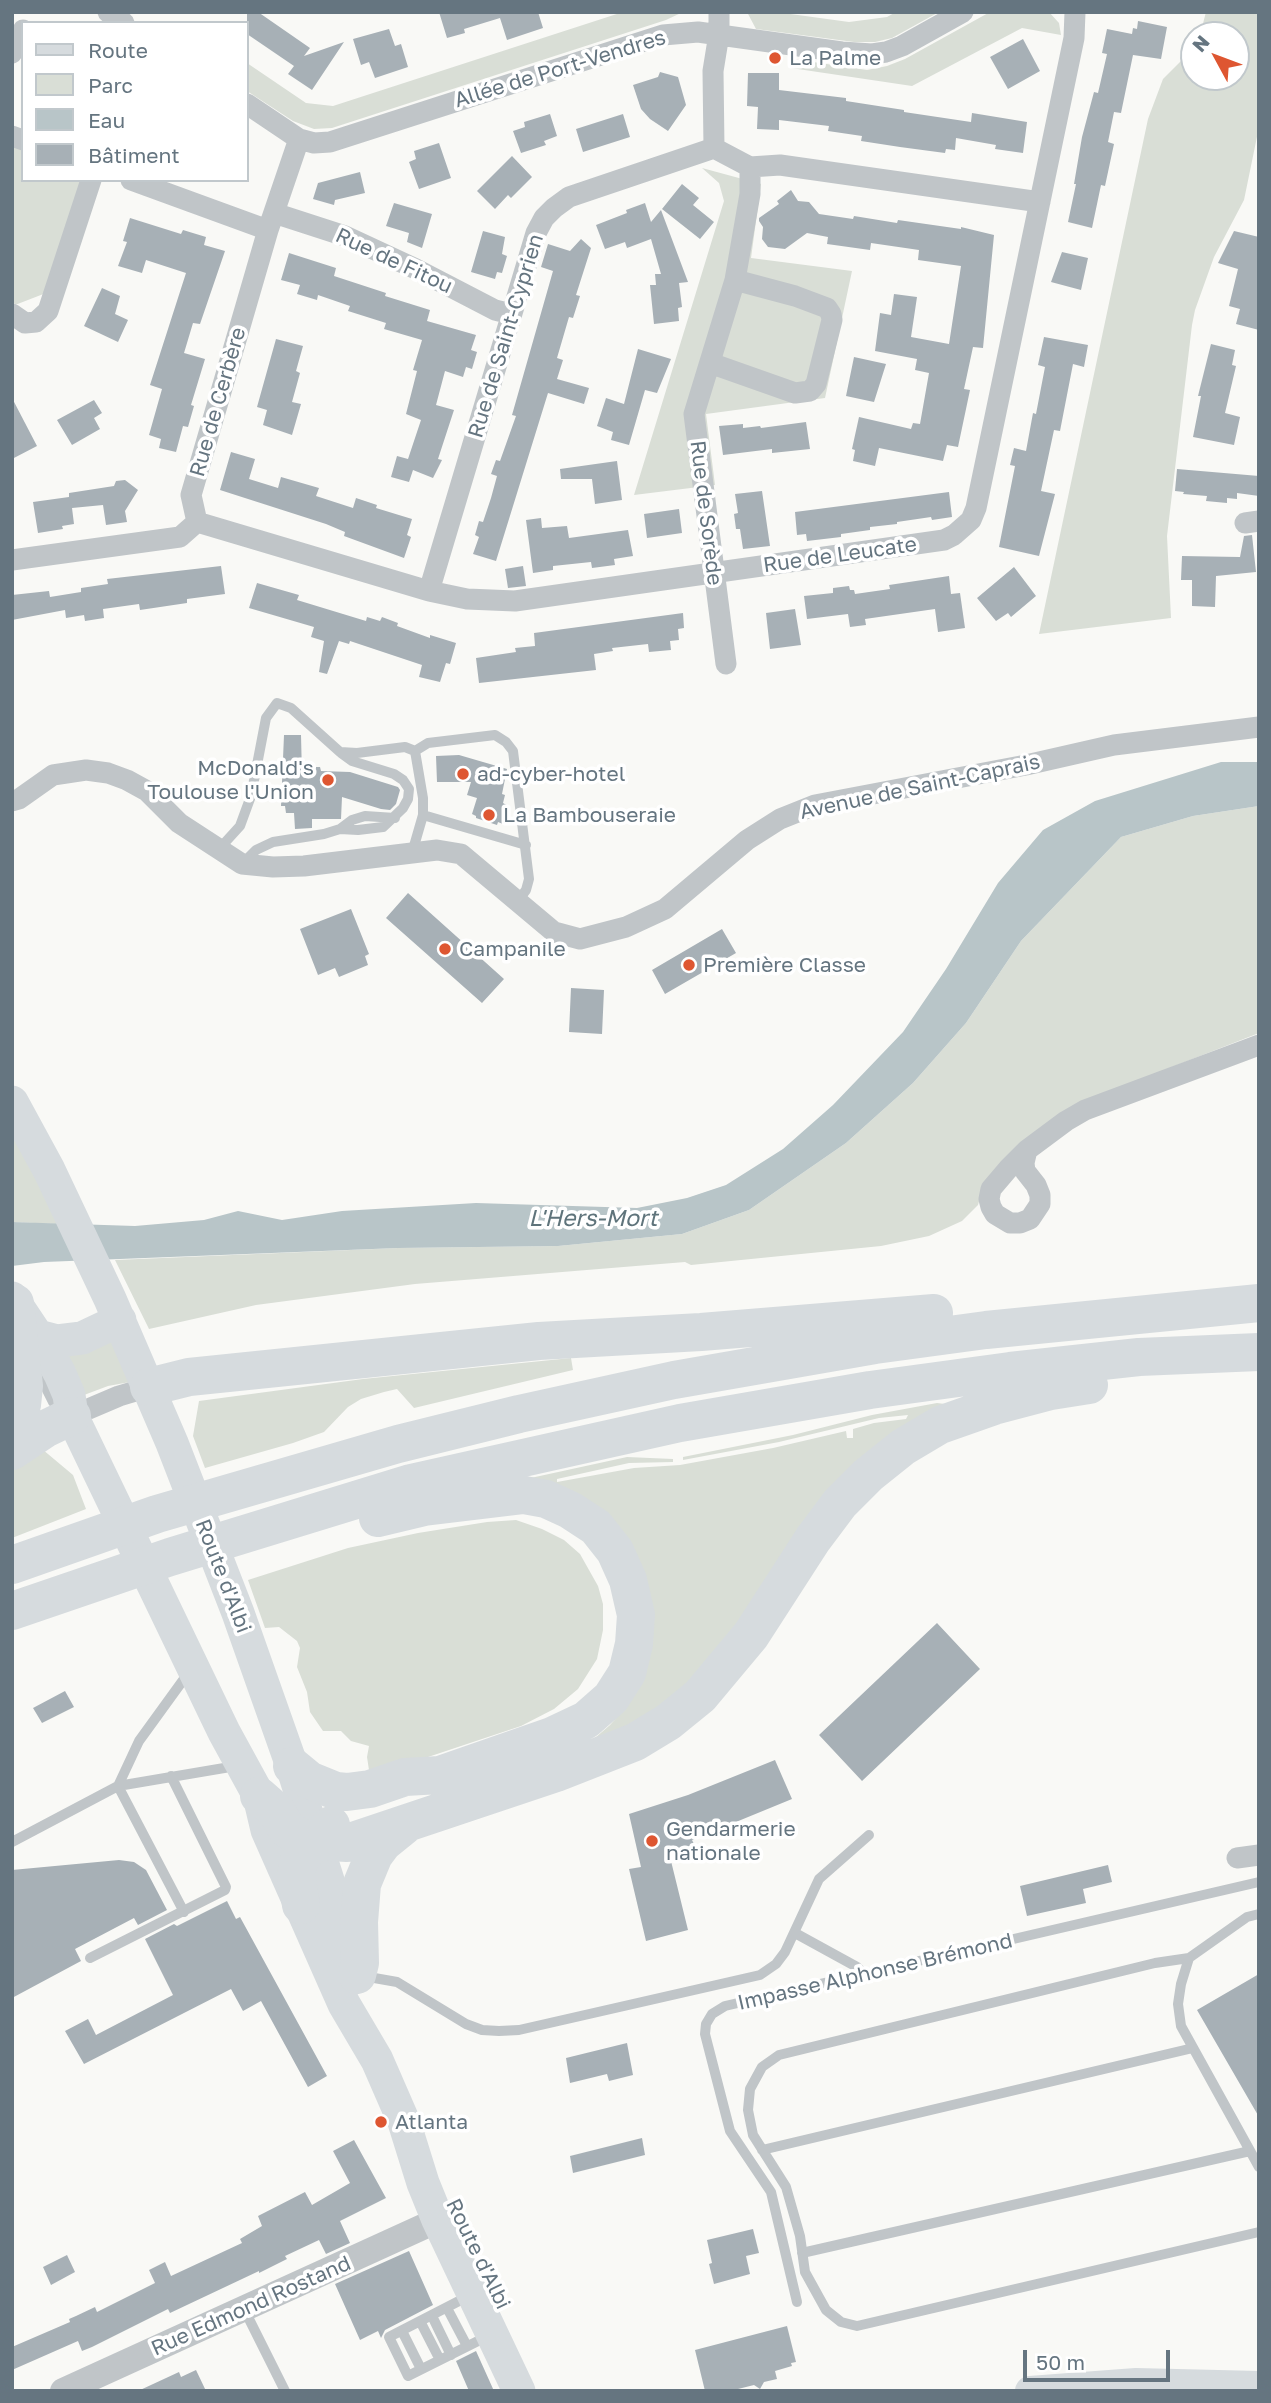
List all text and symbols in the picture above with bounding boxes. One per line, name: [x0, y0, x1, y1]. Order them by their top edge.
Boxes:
legend: [21, 21, 248, 182]
north arrow: [1180, 21, 1250, 91]
street label: Allée de Port-Vendres: [451, 25, 669, 113]
text: N: [1187, 30, 1214, 56]
text: Route: [88, 37, 148, 63]
place label: La Palme: [789, 45, 881, 71]
marker: La Palme: [767, 50, 783, 66]
text: Parc: [88, 72, 133, 98]
text: Eau: [88, 107, 125, 133]
text: Bâtiment: [88, 142, 180, 168]
street label: Rue de Fitou: [332, 223, 456, 299]
street label: Rue de Saint-Cyprien: [463, 231, 549, 441]
street label: Rue de Cerbère: [185, 324, 251, 480]
street label: Rue de Sorède: [685, 439, 727, 587]
street label: Rue de Leucate: [762, 532, 918, 578]
street label: Avenue de Saint-Caprais: [798, 749, 1042, 825]
place label: McDonald's Toulouse l'Union: [147, 755, 314, 805]
place label: ad-cyber-hotel: [477, 761, 625, 787]
marker: ad-cyber-hotel: [455, 766, 471, 782]
marker: McDonald's Toulouse l'Union: [320, 772, 336, 788]
place label: La Bambouseraie: [503, 802, 676, 828]
marker: La Bambouseraie: [481, 807, 497, 823]
place label: Campanile: [459, 936, 566, 962]
marker: Campanile: [437, 941, 453, 957]
place label: Première Classe: [703, 952, 866, 978]
marker: Première Classe: [681, 957, 697, 973]
water label: L'Hers-Mort: [529, 1205, 657, 1233]
street label: Route d'Albi: [190, 1515, 256, 1637]
place label: Gendarmerie nationale: [666, 1816, 796, 1866]
marker: Gendarmerie nationale: [644, 1833, 660, 1849]
street label: Impasse Alphonse Brémond: [735, 1928, 1015, 2016]
place label: Atlanta: [395, 2109, 468, 2135]
marker: Atlanta: [373, 2114, 389, 2130]
street label: Route d'Albi: [440, 2195, 516, 2313]
street label: Rue Edmond Rostand: [147, 2251, 355, 2361]
scale bar: [1026, 2336, 1173, 2380]
text: 50 m: [1036, 2349, 1085, 2375]

